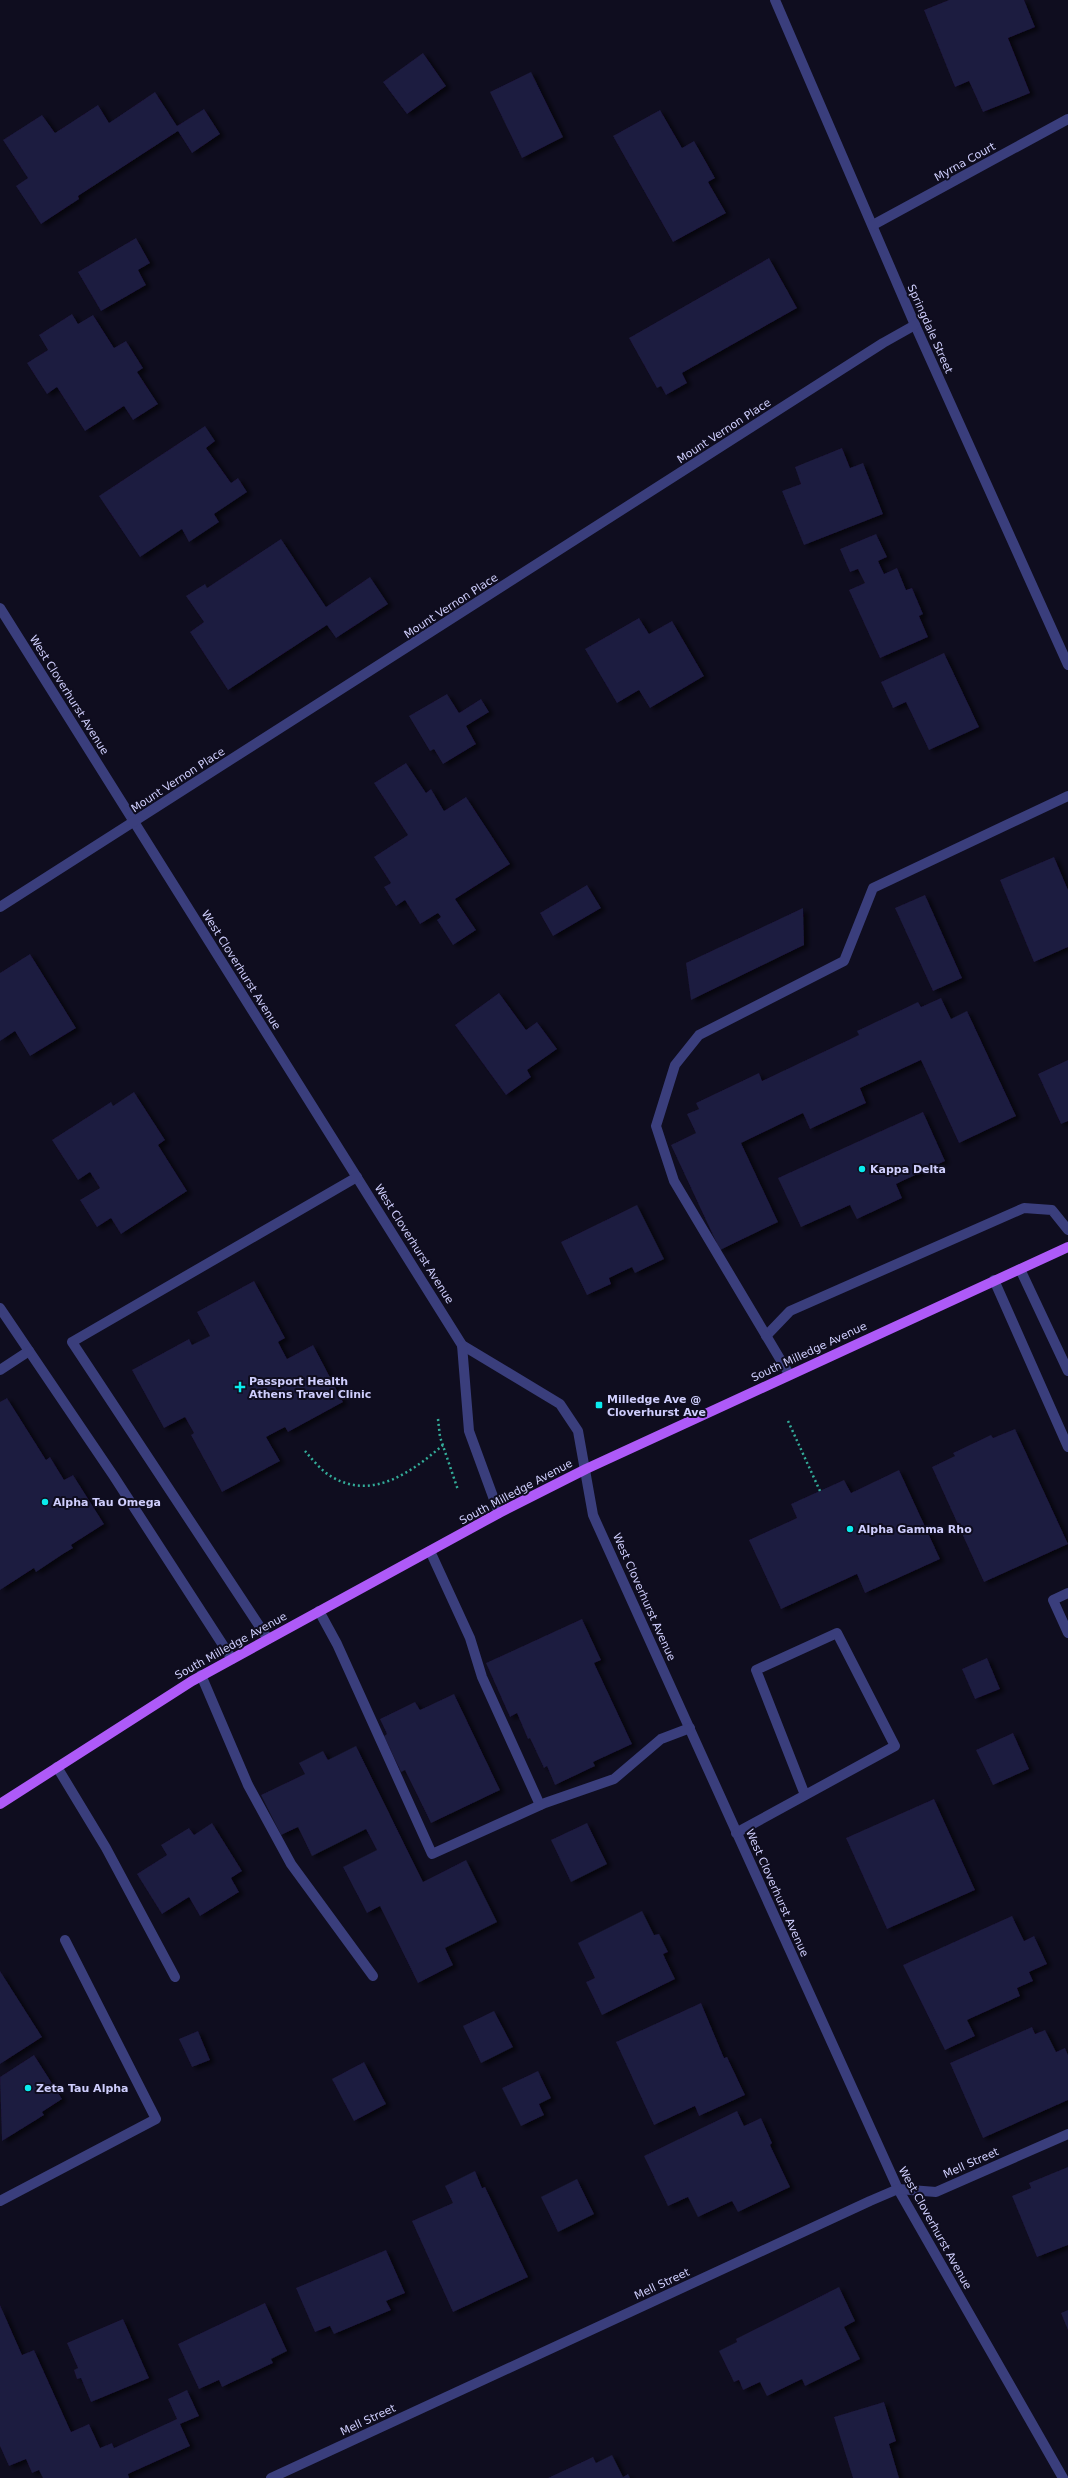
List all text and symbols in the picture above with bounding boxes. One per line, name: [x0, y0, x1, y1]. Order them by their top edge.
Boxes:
street label: Myrna Court: [932, 140, 998, 184]
street label: Springdale Street: [905, 283, 956, 376]
street label: Mount Vernon Place: [675, 396, 774, 466]
street label: Mount Vernon Place: [402, 571, 501, 641]
street label: West Cloverhurst Avenue: [27, 633, 111, 757]
street label: Mount Vernon Place: [129, 745, 228, 815]
street label: West Cloverhurst Avenue: [199, 908, 283, 1032]
place label: Kappa Delta: [870, 1163, 946, 1176]
marker: Kappa Delta: [857, 1164, 867, 1174]
street label: West Cloverhurst Avenue: [372, 1182, 456, 1306]
street label: South Milledge Avenue: [749, 1319, 869, 1385]
place label: Passport Health Athens Travel Clinic: [249, 1375, 371, 1401]
marker: Passport Health Athens Travel Clinic: [234, 1381, 246, 1393]
place label: Milledge Ave @ Cloverhurst Ave: [607, 1393, 706, 1419]
marker: Milledge Ave @ Cloverhurst Ave: [594, 1400, 604, 1410]
street label: South Milledge Avenue: [457, 1457, 575, 1527]
place label: Alpha Tau Omega: [53, 1496, 161, 1509]
marker: Alpha Tau Omega: [40, 1497, 50, 1507]
place label: Alpha Gamma Rho: [858, 1523, 972, 1536]
marker: Alpha Gamma Rho: [845, 1524, 855, 1534]
street label: West Cloverhurst Avenue: [610, 1531, 678, 1663]
street label: South Milledge Avenue: [173, 1610, 289, 1682]
street label: West Cloverhurst Avenue: [743, 1827, 811, 1959]
place label: Zeta Tau Alpha: [36, 2082, 129, 2095]
marker: Zeta Tau Alpha: [23, 2083, 33, 2093]
street label: Mell Street: [941, 2145, 1001, 2181]
street label: West Cloverhurst Avenue: [896, 2164, 974, 2292]
street label: Mell Street: [632, 2265, 692, 2302]
street label: Mell Street: [338, 2401, 398, 2438]

